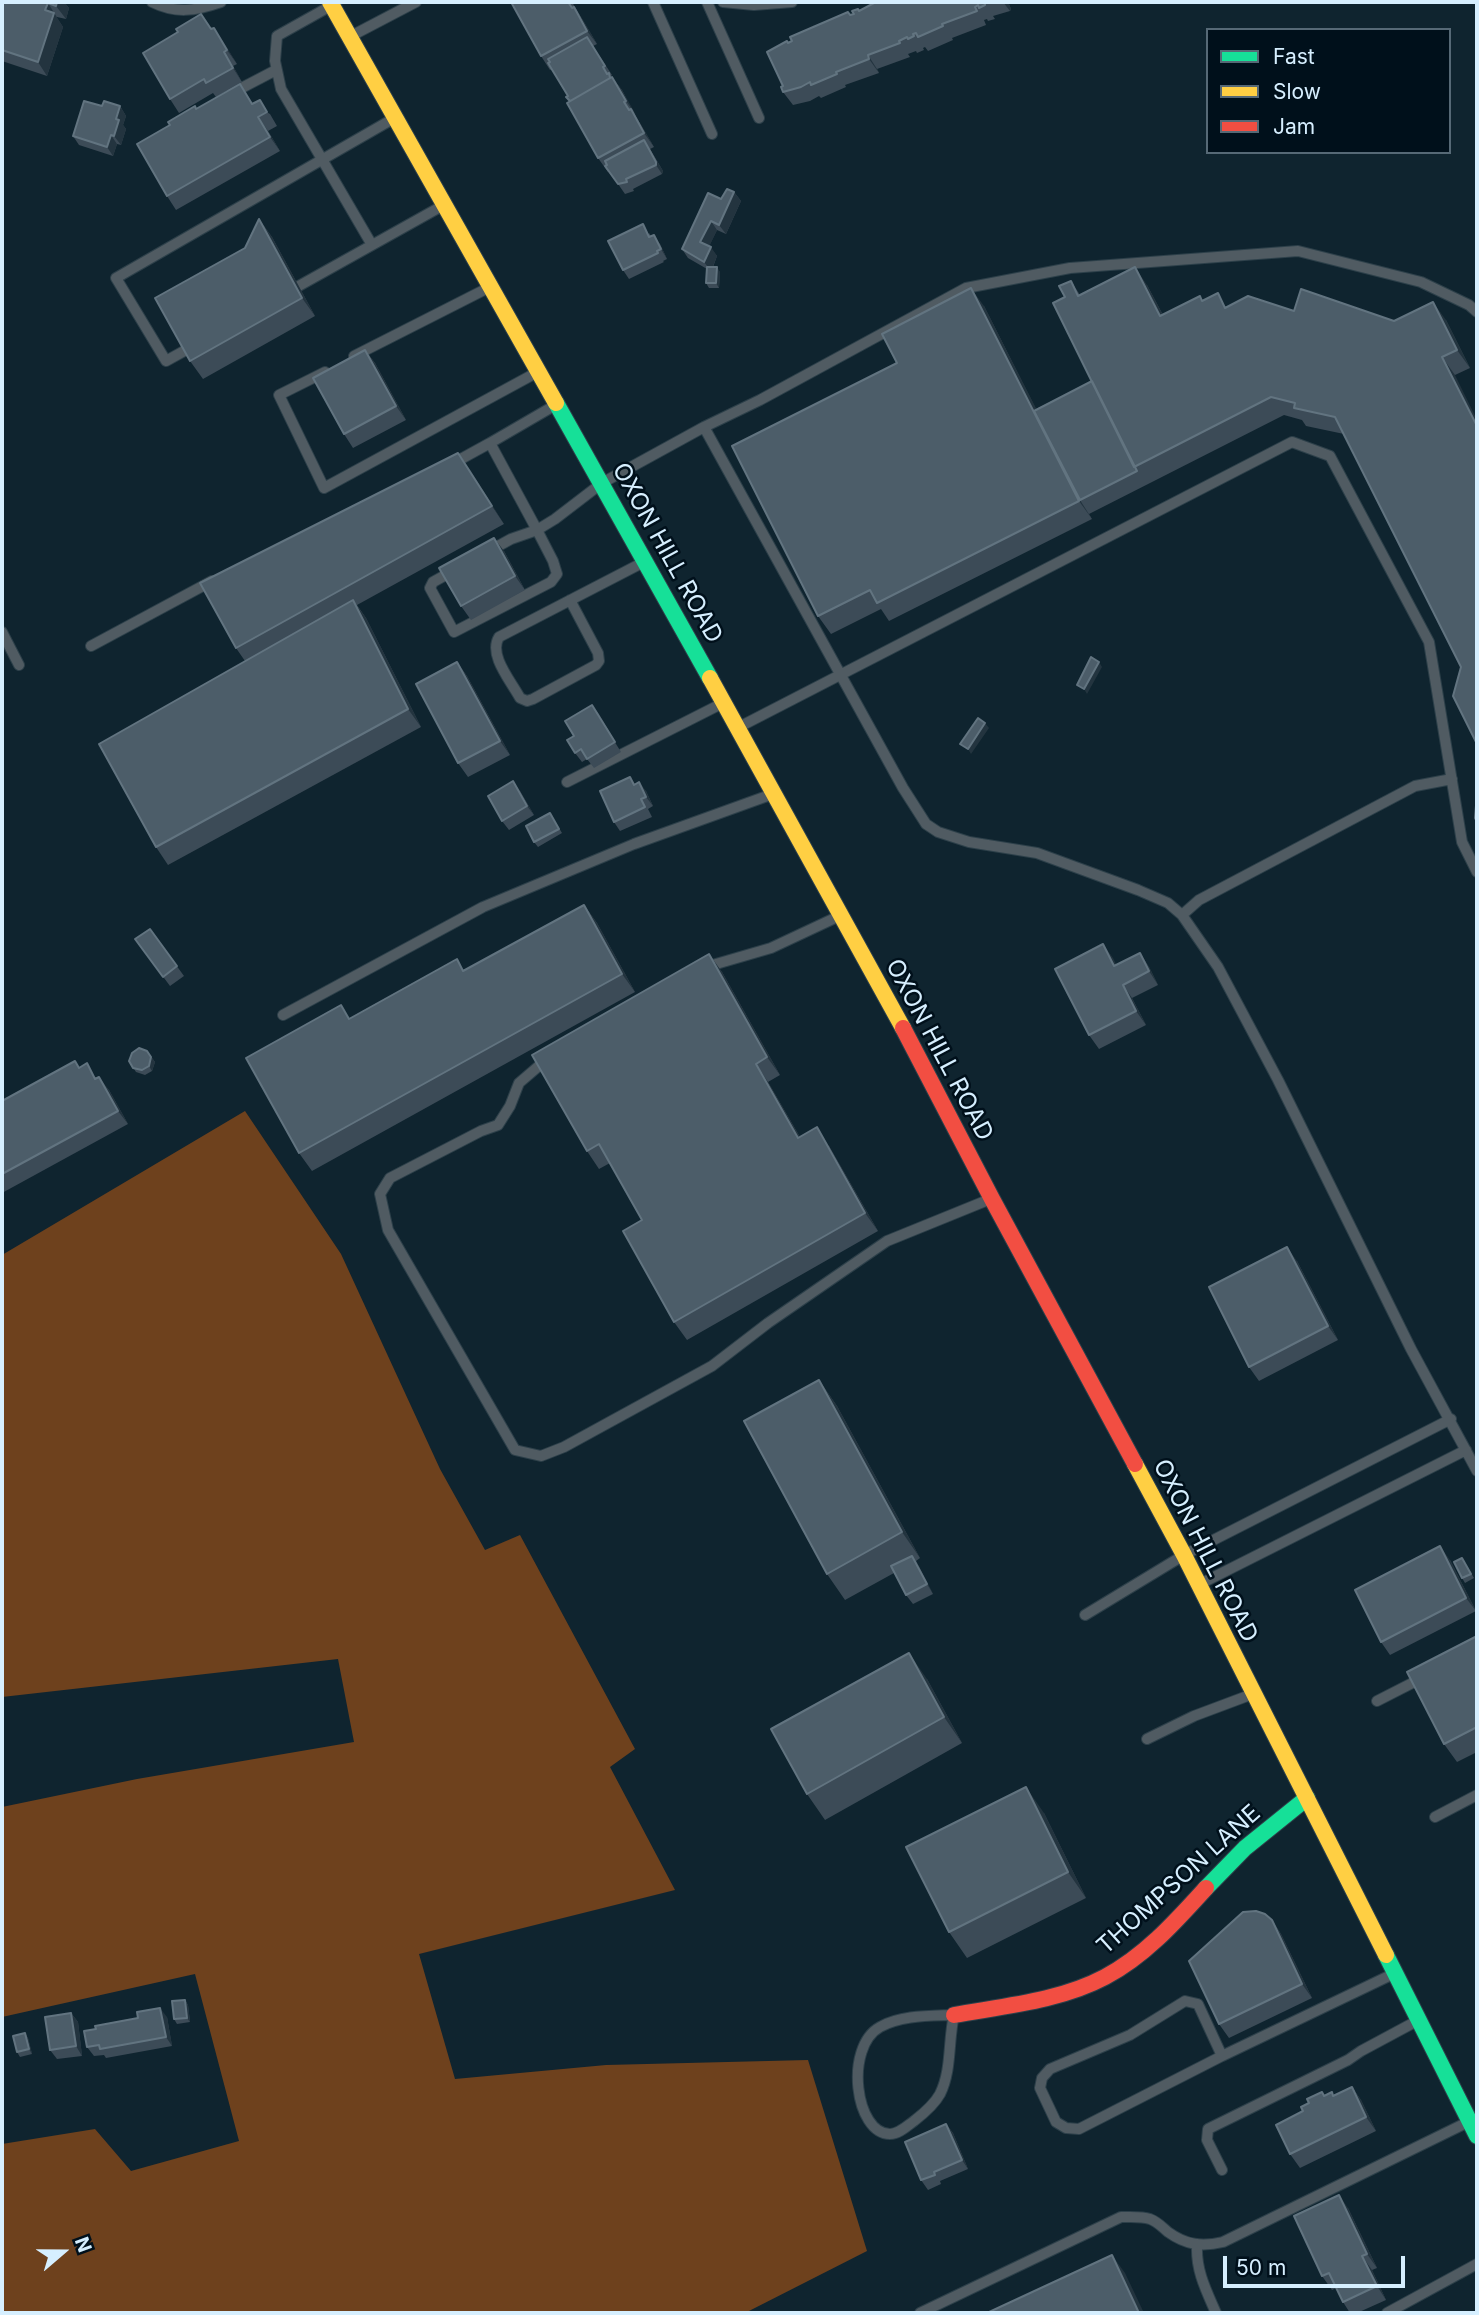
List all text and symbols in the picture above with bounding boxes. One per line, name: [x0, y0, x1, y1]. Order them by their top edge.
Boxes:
legend: [1206, 28, 1451, 154]
text: Fast: [1273, 44, 1315, 69]
text: Slow: [1273, 79, 1321, 104]
text: Jam: [1273, 114, 1315, 139]
street label: OXON HILL ROAD: [606, 458, 728, 648]
street label: OXON HILL ROAD: [879, 954, 999, 1146]
street label: OXON HILL ROAD: [1146, 1455, 1264, 1647]
street label: THOMPSON LANE: [1091, 1799, 1267, 1961]
north arrow: [28, 2217, 98, 2287]
text: N: [70, 2234, 96, 2255]
scale bar: [1227, 2242, 1409, 2286]
text: 50 m: [1236, 2255, 1286, 2280]

